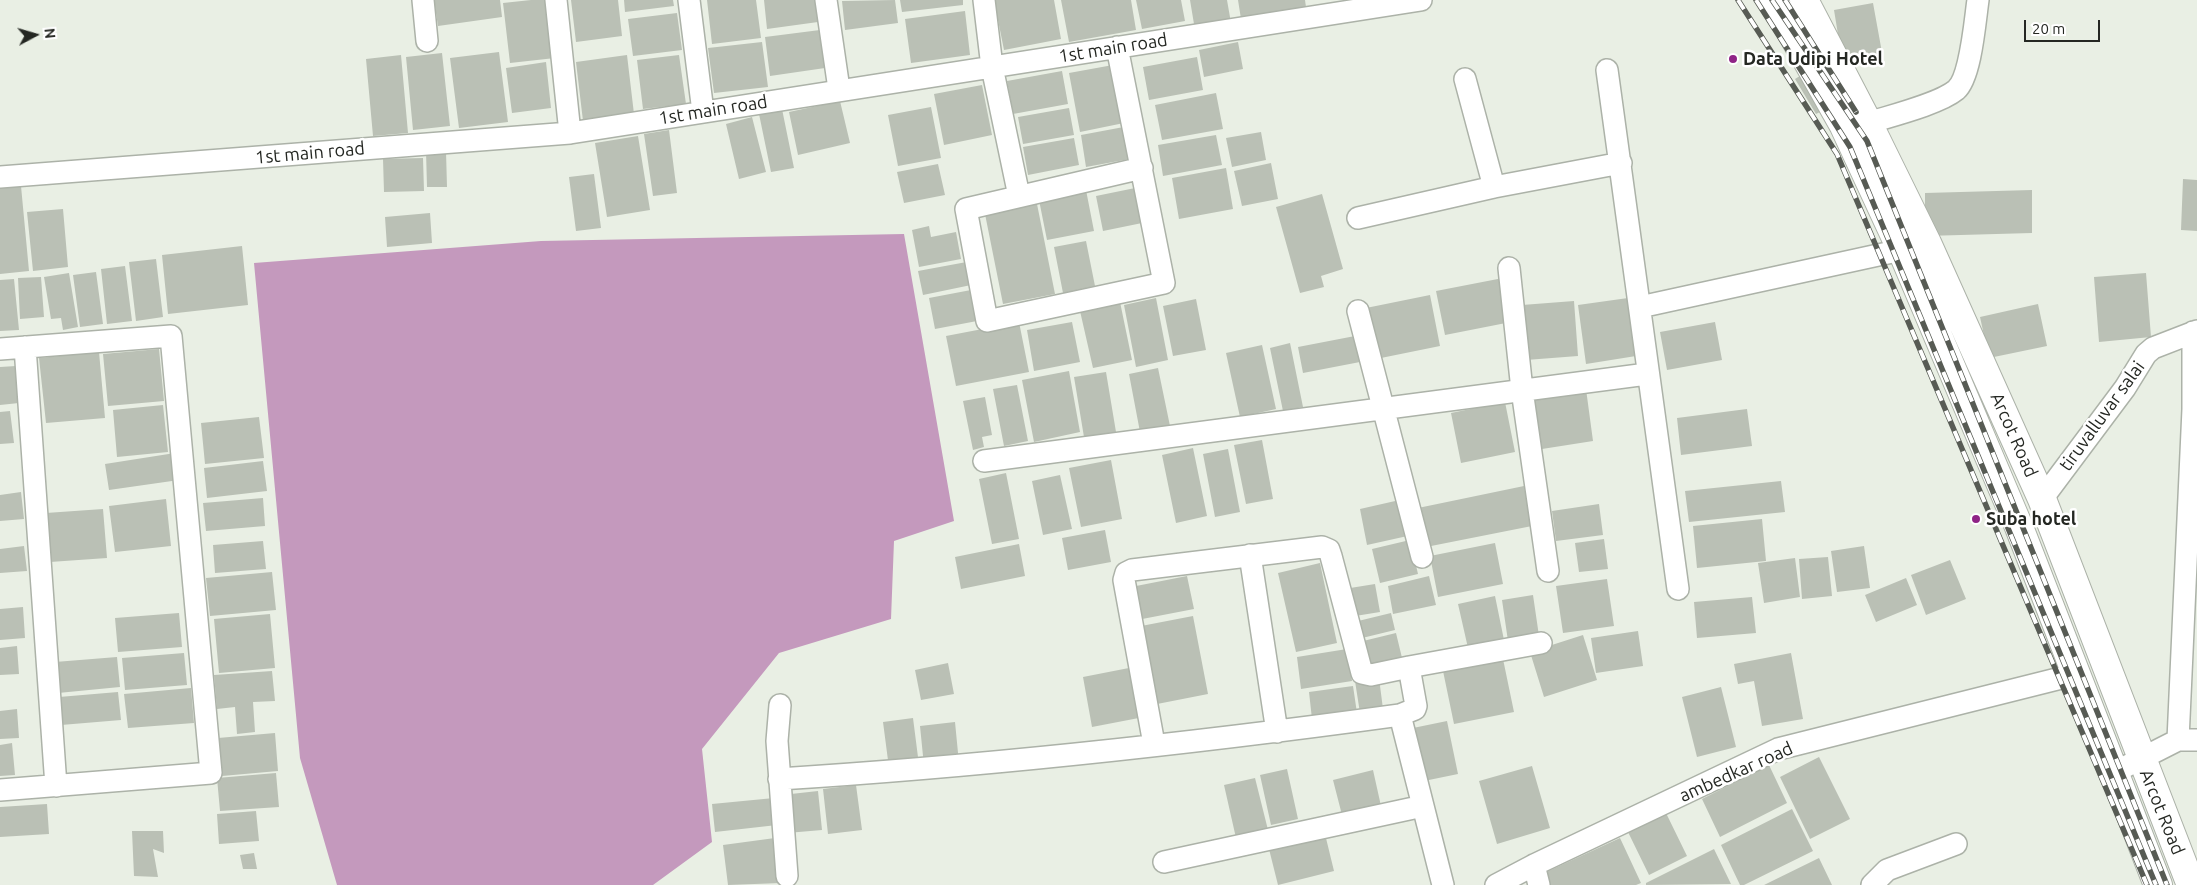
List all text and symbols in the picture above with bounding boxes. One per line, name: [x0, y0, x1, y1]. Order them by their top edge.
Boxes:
north arrow: [10, 10, 60, 60]
scale bar: [2027, 10, 2103, 42]
text: 20 m: [2032, 20, 2065, 37]
text: N: [41, 27, 58, 39]
street label: 1st main road: [1057, 29, 1169, 67]
place label: Data Udipi Hotel: [1743, 48, 1883, 70]
marker: Data Udipi Hotel: [1727, 53, 1739, 65]
street label: 1st main road: [657, 91, 769, 129]
street label: 1st main road: [254, 137, 366, 169]
street label: tiruvalluvar salai: [2055, 357, 2149, 475]
street label: Arcot Road: [1986, 389, 2042, 481]
place label: Suba hotel: [1986, 508, 2076, 530]
marker: Suba hotel: [1970, 513, 1982, 525]
street label: ambedkar road: [1676, 737, 1796, 807]
street label: Arcot Road: [2135, 766, 2189, 858]

